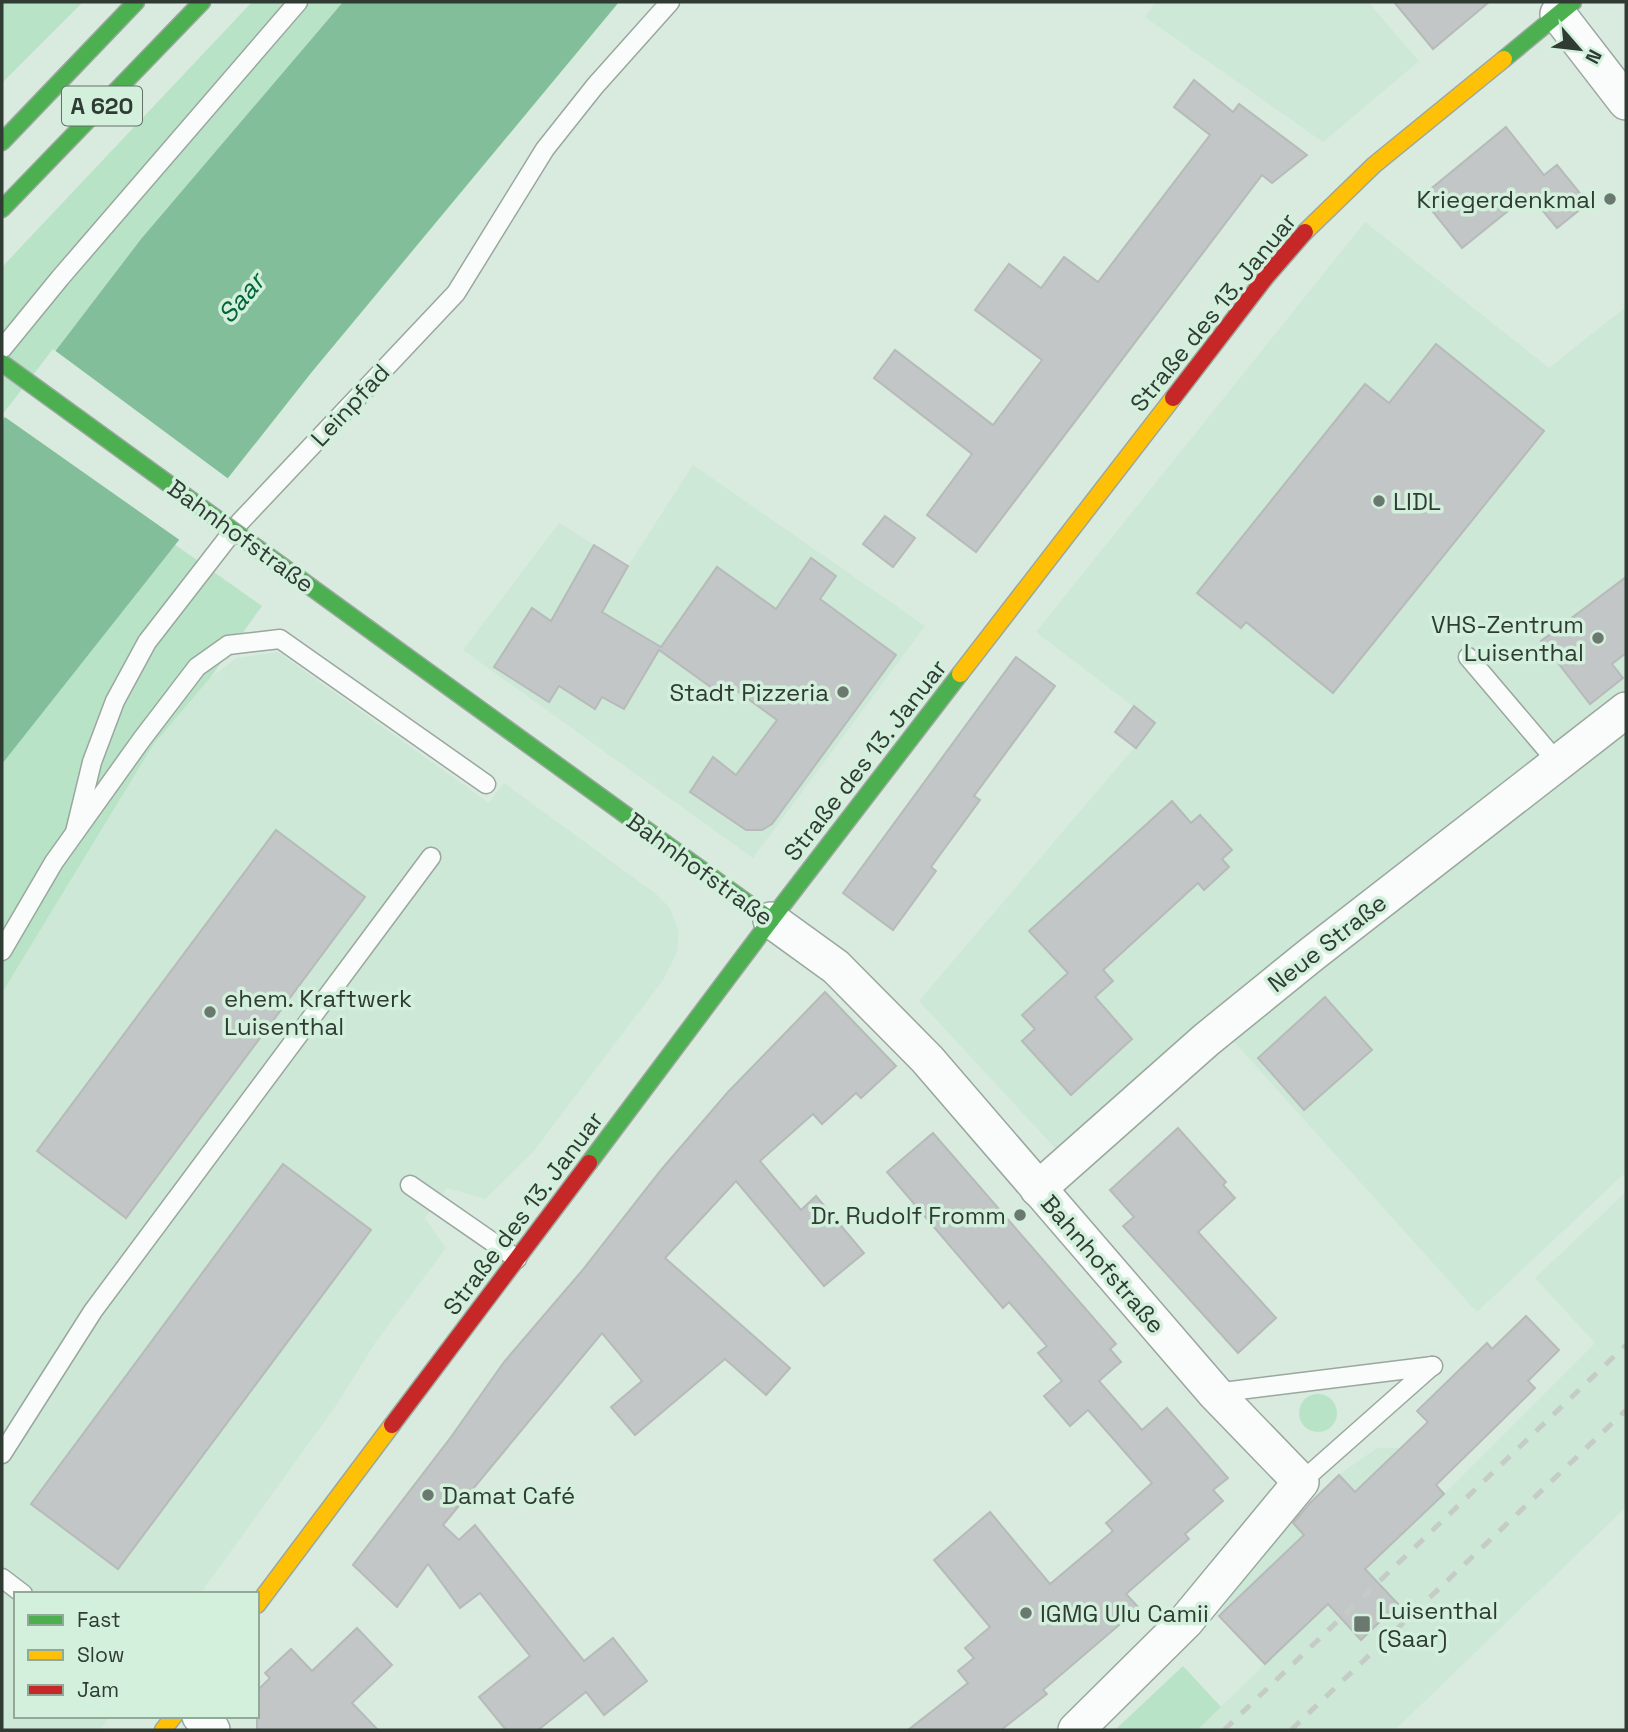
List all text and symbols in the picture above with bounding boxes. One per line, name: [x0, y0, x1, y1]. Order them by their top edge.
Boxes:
north arrow: [1544, 14, 1614, 84]
text: N: [1580, 45, 1608, 68]
road number: A 620: [62, 86, 142, 125]
place label: Kriegerdenkmal: [1416, 184, 1596, 215]
marker: Kriegerdenkmal: [1602, 191, 1618, 207]
street label: Straße des 13. Januar: [1123, 206, 1303, 418]
water label: Saar: [210, 263, 274, 330]
street label: Leinpfad: [304, 357, 396, 453]
street label: Bahnhofstraße: [162, 472, 320, 600]
place label: LIDL: [1393, 486, 1441, 517]
marker: LIDL: [1371, 493, 1387, 509]
place label: VHS-Zentrum Luisenthal: [1431, 609, 1584, 668]
marker: VHS-Zentrum Luisenthal: [1590, 630, 1606, 646]
street label: Straße des 13. Januar: [777, 653, 953, 867]
place label: Stadt Pizzeria: [669, 677, 829, 708]
marker: Stadt Pizzeria: [835, 684, 851, 700]
street label: Bahnhofstraße: [621, 805, 779, 933]
street label: Neue Straße: [1261, 887, 1393, 999]
place label: ehem. Kraftwerk Luisenthal: [224, 983, 412, 1042]
marker: ehem. Kraftwerk Luisenthal: [202, 1004, 218, 1020]
street label: Straße des 13. Januar: [436, 1105, 610, 1321]
street label: Bahnhofstraße: [1034, 1188, 1172, 1340]
place label: Dr. Rudolf Fromm: [811, 1200, 1006, 1231]
marker: Dr. Rudolf Fromm: [1012, 1207, 1028, 1223]
place label: Damat Café: [442, 1480, 575, 1511]
marker: Damat Café: [420, 1487, 436, 1503]
legend: [14, 1592, 259, 1718]
place label: Luisenthal (Saar): [1378, 1595, 1498, 1654]
place label: IGMG Ulu Camii: [1040, 1598, 1209, 1629]
marker: IGMG Ulu Camii: [1018, 1605, 1034, 1621]
text: Fast: [77, 1606, 121, 1633]
marker: Luisenthal (Saar): [1352, 1614, 1372, 1634]
text: Slow: [77, 1641, 125, 1668]
text: Jam: [77, 1676, 119, 1703]

